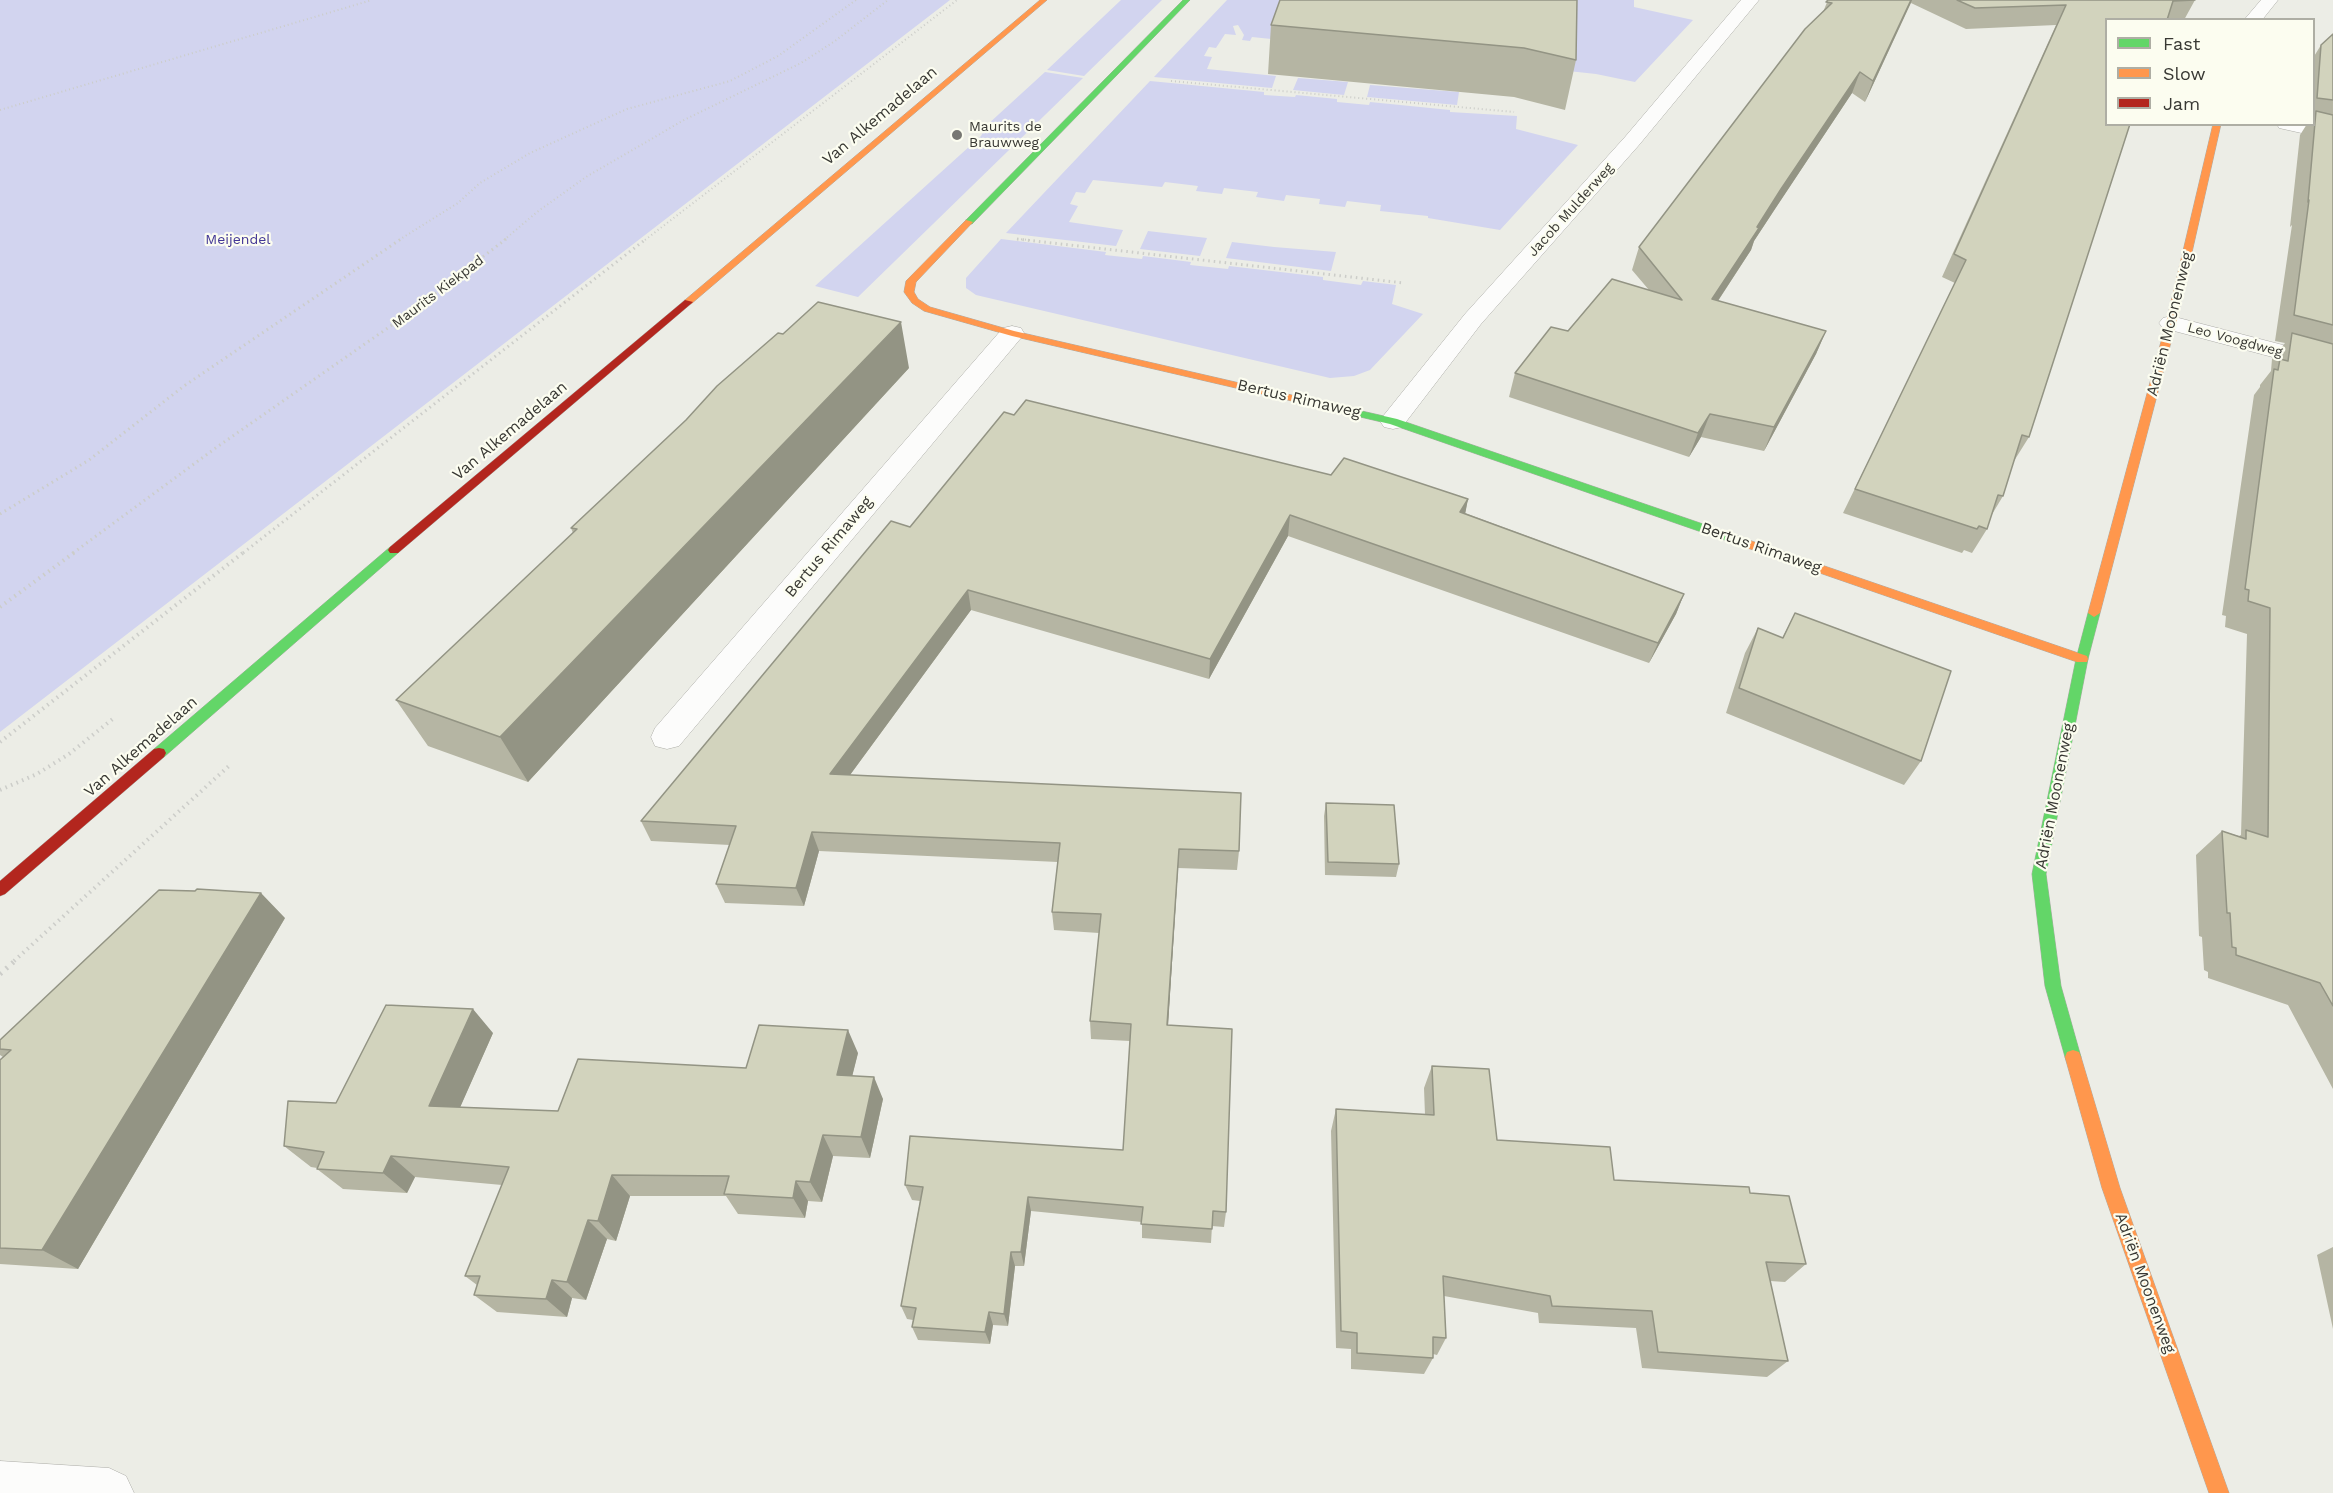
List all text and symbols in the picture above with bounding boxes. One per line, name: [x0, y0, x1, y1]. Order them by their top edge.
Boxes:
legend: [2105, 18, 2315, 126]
text: Fast: [2163, 33, 2200, 54]
street label: Van Alkemadelaan: [819, 62, 941, 170]
text: Slow: [2163, 63, 2206, 84]
text: Jam: [2163, 93, 2200, 114]
place label: Maurits de Brauwweg: [969, 119, 1042, 152]
marker: Maurits de Brauwweg: [950, 128, 964, 142]
street label: Jacob Mulderweg: [1525, 160, 1617, 260]
park label: Meijendel: [205, 232, 271, 248]
street label: Adriën Moonenweg: [2143, 250, 2197, 398]
street label: Maurits Kiekpad: [389, 252, 487, 332]
street label: Leo Voogdweg: [2186, 319, 2284, 361]
street label: Bertus Rimaweg: [1235, 375, 1363, 423]
street label: Van Alkemadelaan: [449, 377, 571, 485]
street label: Bertus Rimaweg: [781, 493, 877, 601]
street label: Bertus Rimaweg: [1698, 518, 1824, 578]
street label: Van Alkemadelaan: [80, 693, 202, 801]
street label: Adriën Moonenweg: [2031, 721, 2079, 871]
street label: Adriën Moonenweg: [2111, 1210, 2179, 1356]

